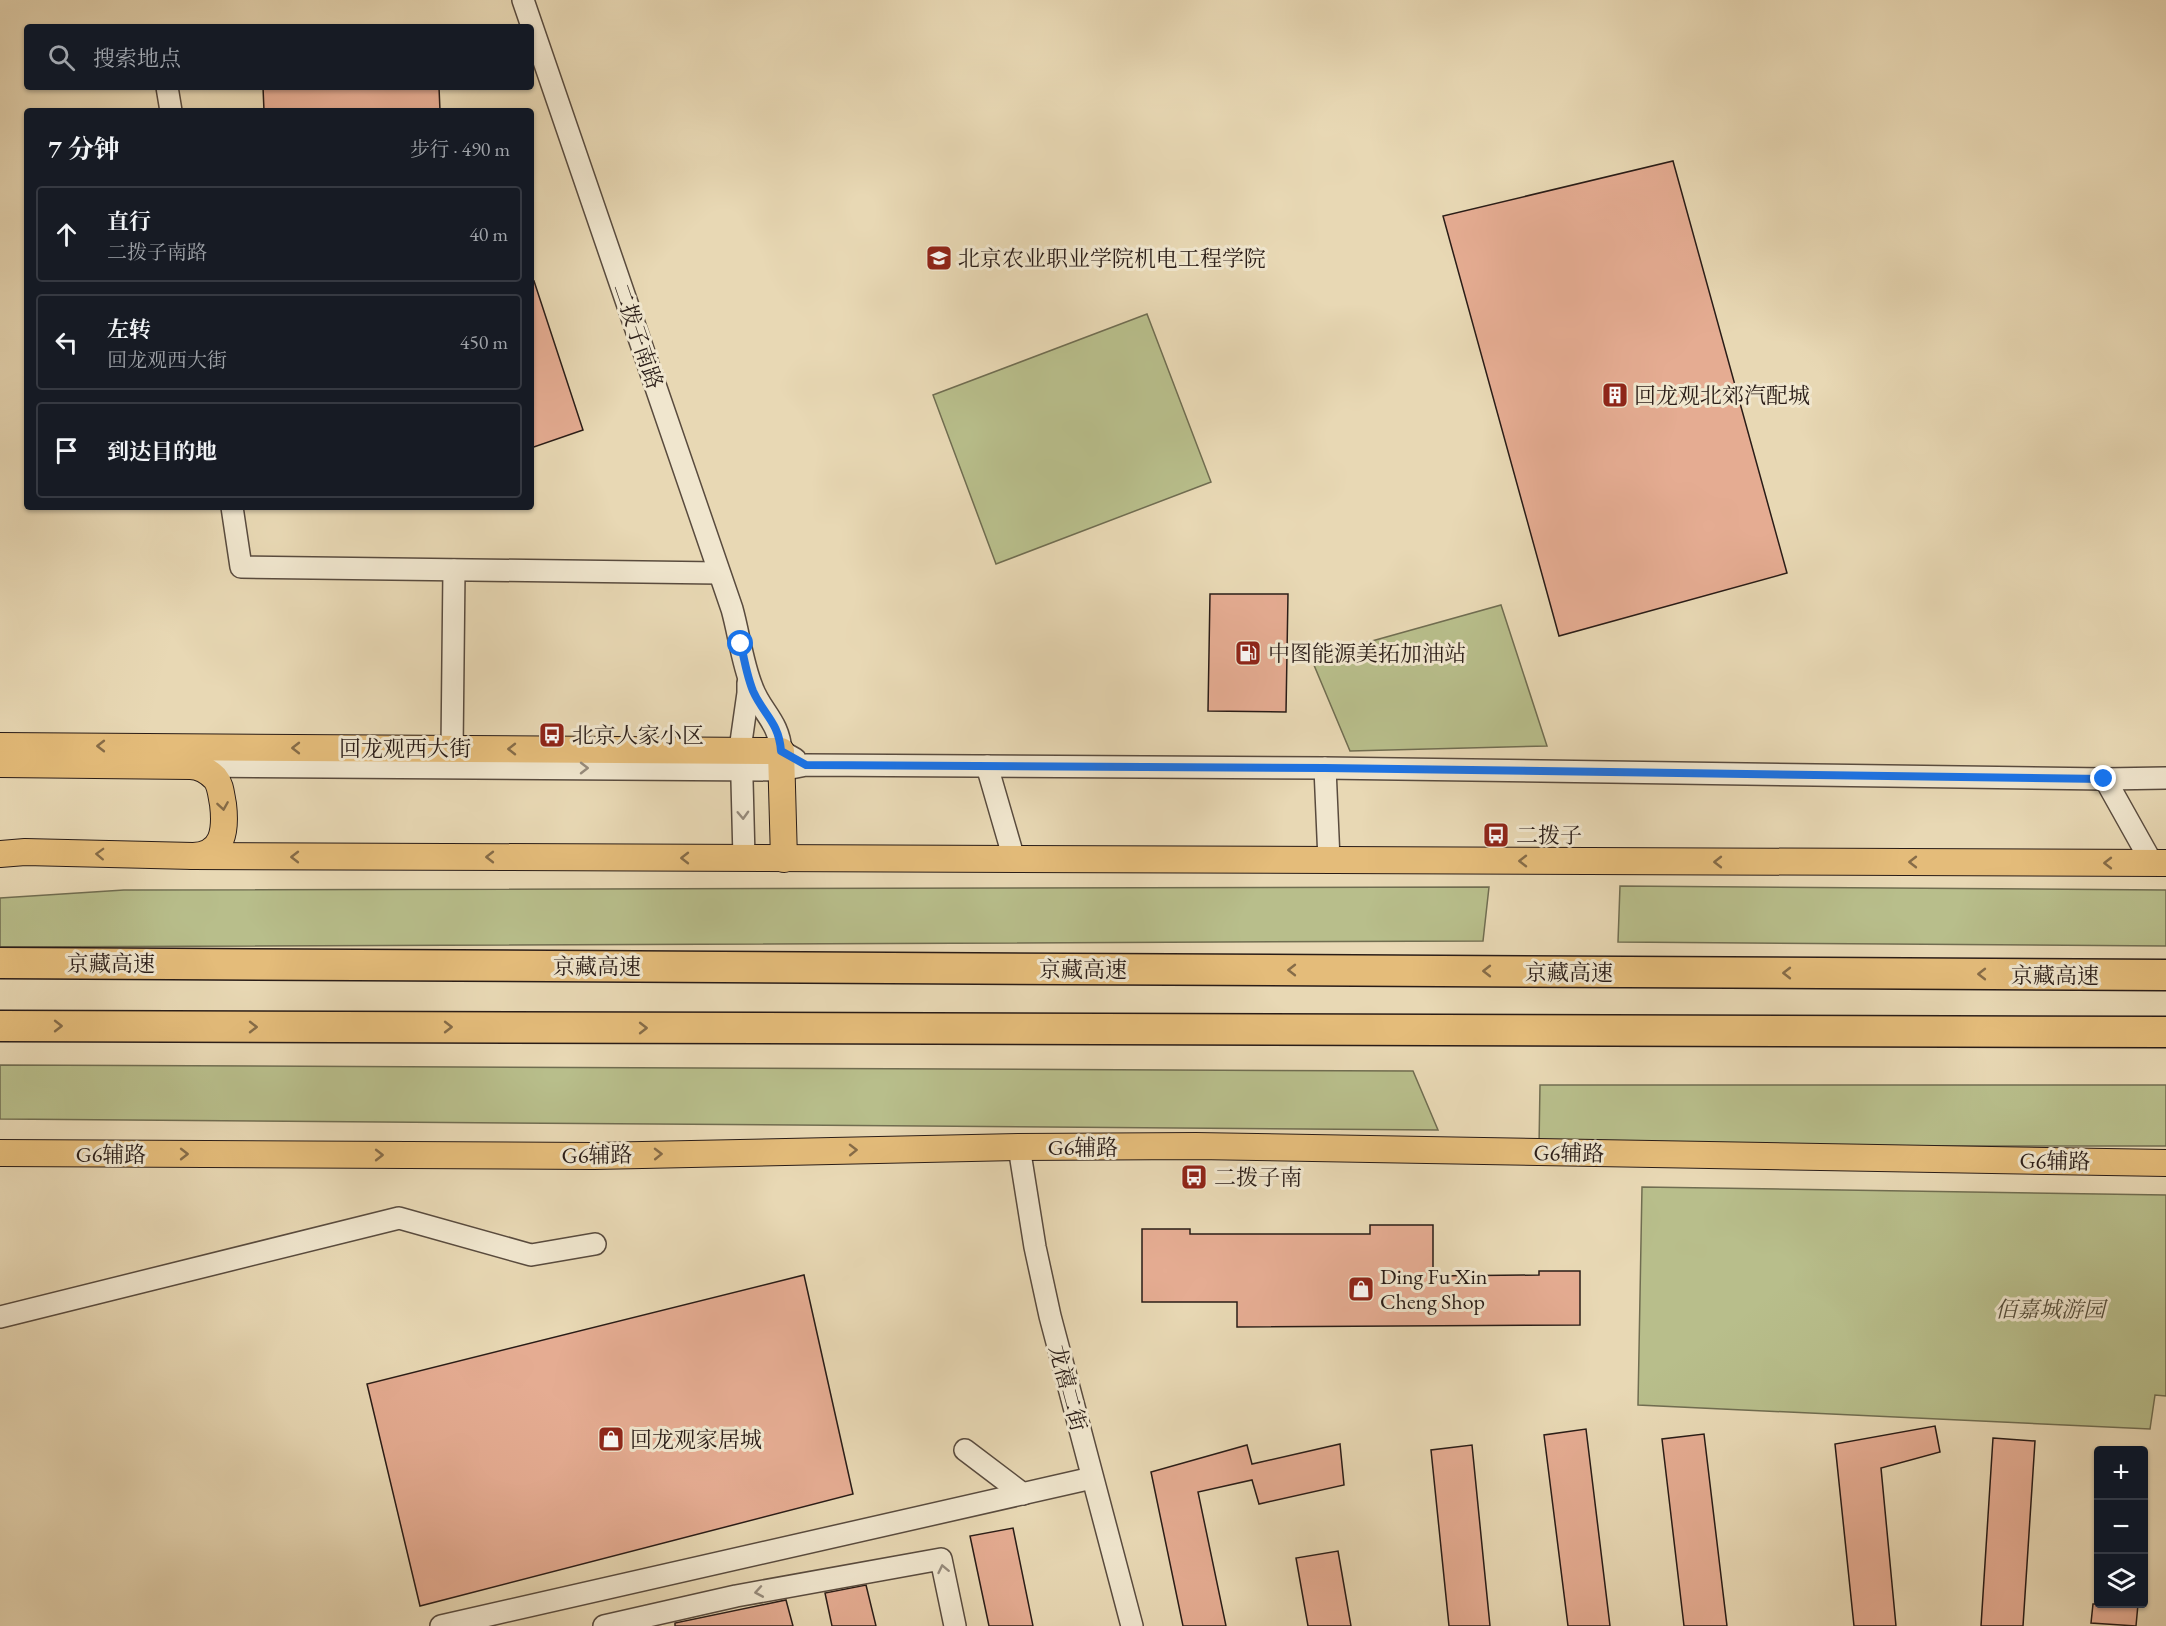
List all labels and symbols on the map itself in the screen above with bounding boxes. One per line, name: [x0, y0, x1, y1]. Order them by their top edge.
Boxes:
school or university icon: 北京农业职业学院机电工程学院: [924, 243, 954, 273]
place label: 北京农业职业学院机电工程学院: [958, 244, 1266, 273]
street label: 二拨子南路: [606, 279, 670, 393]
building icon: 回龙观北郊汽配城: [1600, 380, 1630, 410]
place label: 回龙观北郊汽配城: [1634, 381, 1810, 410]
route start: [727, 630, 753, 656]
fuel station icon: 中图能源美拓加油站: [1233, 638, 1263, 668]
place label: 中图能源美拓加油站: [1268, 639, 1466, 668]
bus stop icon: 北京人家小区: [537, 720, 567, 750]
place label: 北京人家小区: [572, 721, 704, 750]
street label: 回龙观西大街: [339, 734, 471, 763]
one-way arrow: [97, 740, 106, 752]
one-way arrow: [292, 742, 301, 754]
one-way arrow: [508, 743, 517, 755]
one-way arrow: [580, 762, 589, 774]
route end: [2090, 765, 2116, 791]
one-way arrow: [216, 802, 228, 811]
one-way arrow: [737, 810, 749, 819]
bus stop icon: 二拨子: [1481, 820, 1511, 850]
place label: 二拨子: [1516, 821, 1582, 850]
one-way arrow: [96, 847, 105, 860]
one-way arrow: [291, 851, 300, 863]
one-way arrow: [486, 851, 495, 863]
one-way arrow: [681, 852, 690, 864]
one-way arrow: [1518, 855, 1527, 867]
one-way arrow: [1713, 856, 1722, 868]
one-way arrow: [1908, 856, 1917, 868]
one-way arrow: [2103, 857, 2112, 869]
street label: 京藏高速: [67, 949, 155, 978]
street label: 京藏高速: [553, 952, 641, 981]
street label: 京藏高速: [1039, 955, 1127, 984]
street label: 京藏高速: [1525, 958, 1613, 987]
street label: 京藏高速: [2011, 961, 2099, 990]
one-way arrow: [1287, 964, 1296, 976]
one-way arrow: [1482, 965, 1491, 977]
one-way arrow: [1782, 967, 1791, 979]
one-way arrow: [1977, 968, 1986, 980]
one-way arrow: [54, 1020, 63, 1032]
one-way arrow: [249, 1021, 258, 1033]
one-way arrow: [444, 1021, 453, 1033]
one-way arrow: [639, 1022, 648, 1034]
street label: G6辅路: [1048, 1133, 1118, 1162]
street label: G6辅路: [1533, 1138, 1605, 1168]
street label: G6辅路: [76, 1140, 146, 1169]
street label: G6辅路: [561, 1140, 633, 1170]
one-way arrow: [849, 1144, 858, 1156]
street label: G6辅路: [2019, 1146, 2091, 1176]
one-way arrow: [180, 1148, 189, 1160]
one-way arrow: [654, 1148, 663, 1161]
one-way arrow: [375, 1149, 384, 1161]
bus stop icon: 二拨子南: [1179, 1162, 1209, 1192]
place label: 二拨子南: [1214, 1163, 1302, 1192]
place label: Ding Fu Xin Cheng Shop: [1380, 1262, 1488, 1316]
shop icon: Ding Fu Xin Cheng Shop: [1346, 1274, 1376, 1304]
park label: 佰嘉城游园: [1995, 1295, 2108, 1324]
street label: 龙禧二街: [1043, 1342, 1093, 1434]
shop icon: 回龙观家居城: [596, 1424, 626, 1454]
place label: 回龙观家居城: [630, 1425, 762, 1454]
one-way arrow: [937, 1564, 950, 1574]
one-way arrow: [754, 1585, 764, 1598]

